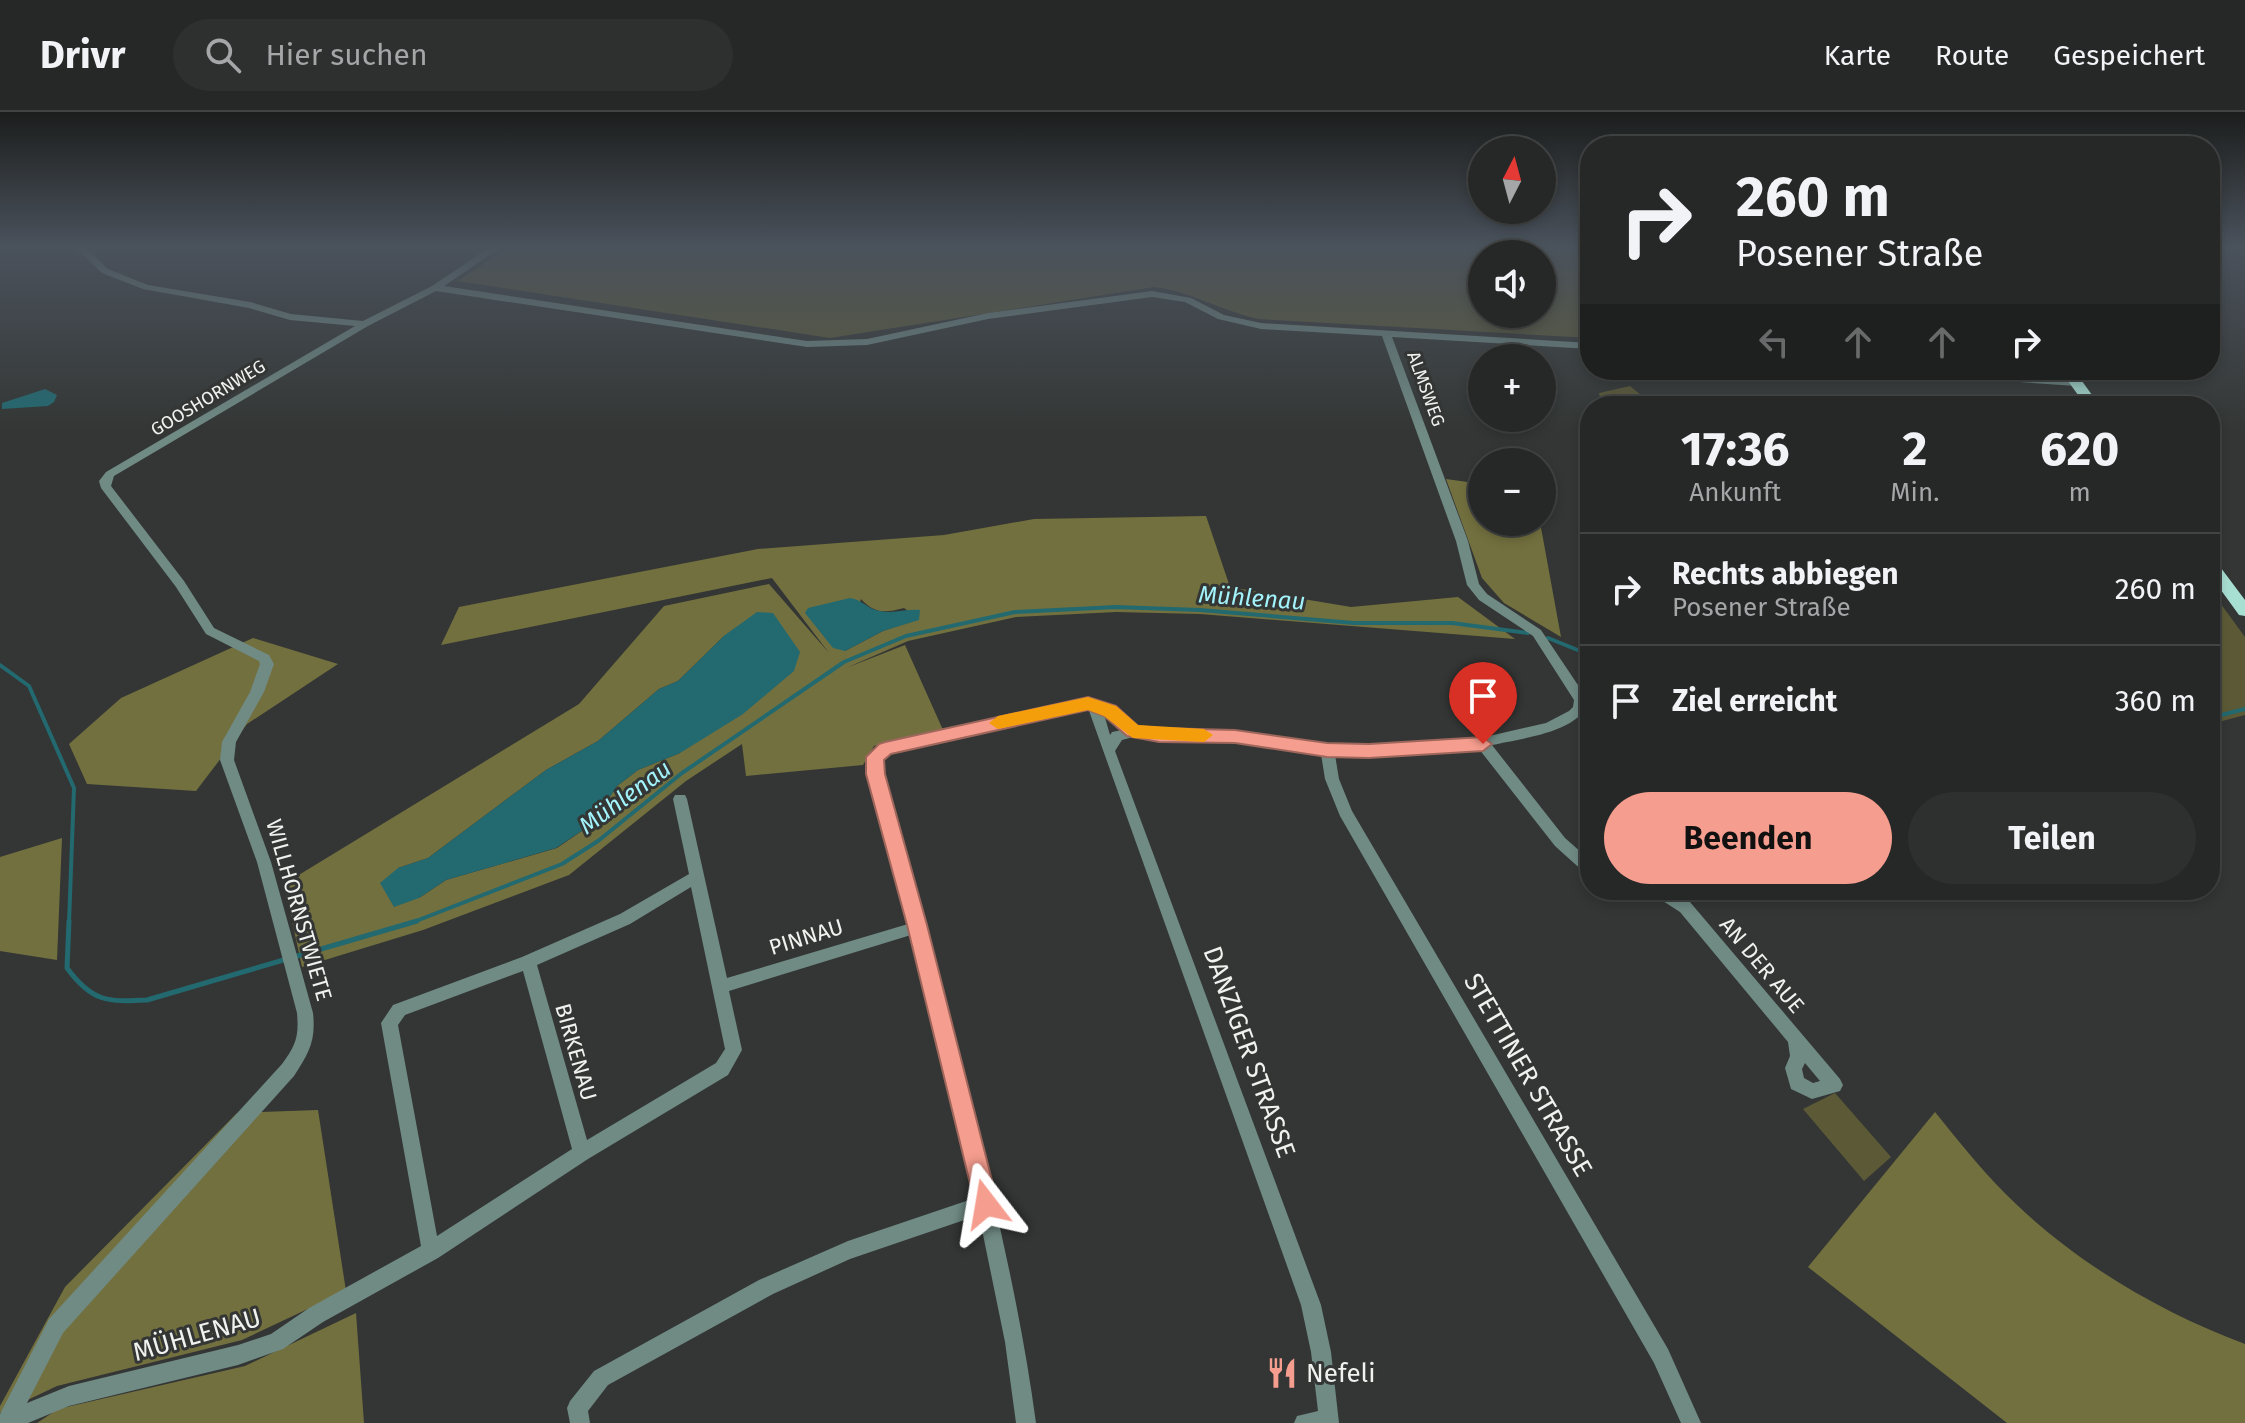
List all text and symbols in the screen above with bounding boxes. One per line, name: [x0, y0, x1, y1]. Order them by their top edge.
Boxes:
search box: [173, 19, 733, 91]
text: Drivr: [40, 32, 125, 78]
icon: search: [201, 33, 245, 77]
text: Hier suchen: [265, 37, 428, 73]
text: Karte: [1824, 39, 1891, 72]
text: Route: [1935, 39, 2009, 72]
text: Gespeichert: [2053, 39, 2205, 72]
north arrow: [1468, 136, 1556, 224]
map controls: [1468, 136, 1556, 536]
text: 260 m: [1736, 164, 1890, 231]
icon: right: [1604, 168, 1708, 272]
text: Posener Straße: [1736, 232, 1983, 276]
button: sound: [1468, 240, 1556, 328]
icon: left: [1752, 320, 1796, 364]
icon: ahead: [1836, 320, 1880, 364]
icon: ahead: [1920, 320, 1964, 364]
icon: right: [2004, 320, 2048, 364]
button: +: [1468, 344, 1556, 432]
street label: ALMSWEG: [1402, 349, 1450, 429]
street label: GOOSHORNWEG: [147, 355, 269, 441]
text: 17:36: [1681, 420, 1790, 478]
text: 2: [1902, 420, 1927, 478]
text: 620: [2040, 420, 2119, 478]
button: −: [1468, 448, 1556, 536]
text: Ankunft: [1689, 477, 1781, 508]
text: Min.: [1890, 477, 1939, 508]
text: m: [2069, 477, 2091, 508]
text: Rechts abbiegen: [1672, 556, 1899, 592]
icon: right: [1604, 567, 1648, 611]
text: 260 m: [2115, 571, 2196, 607]
water label: Mühlenau: [1198, 580, 1306, 616]
text: Posener Straße: [1672, 592, 1851, 623]
pin: [1449, 662, 1517, 744]
icon: arrive: [1461, 674, 1505, 718]
icon: arrive: [1604, 679, 1648, 723]
text: Ziel erreicht: [1672, 683, 1837, 719]
text: 360 m: [2115, 683, 2196, 719]
water label: Mühlenau: [574, 754, 676, 840]
button: Beenden: [1604, 792, 1892, 884]
button: Teilen: [1908, 792, 2196, 884]
street label: WILLHORNSTWIETE: [260, 816, 338, 1004]
street label: AN DER AUE: [1714, 911, 1810, 1019]
street label: PINNAU: [766, 913, 846, 961]
street label: DANZIGER STRASSE: [1196, 942, 1302, 1162]
street label: STETTINER STRASSE: [1457, 968, 1599, 1182]
street label: BIRKENAU: [549, 1000, 603, 1104]
position arrow: [944, 1162, 1028, 1246]
street label: MÜHLENAU: [129, 1302, 265, 1368]
restaurant icon: Nefeli: [1265, 1356, 1299, 1390]
place label: Nefeli: [1306, 1358, 1376, 1389]

